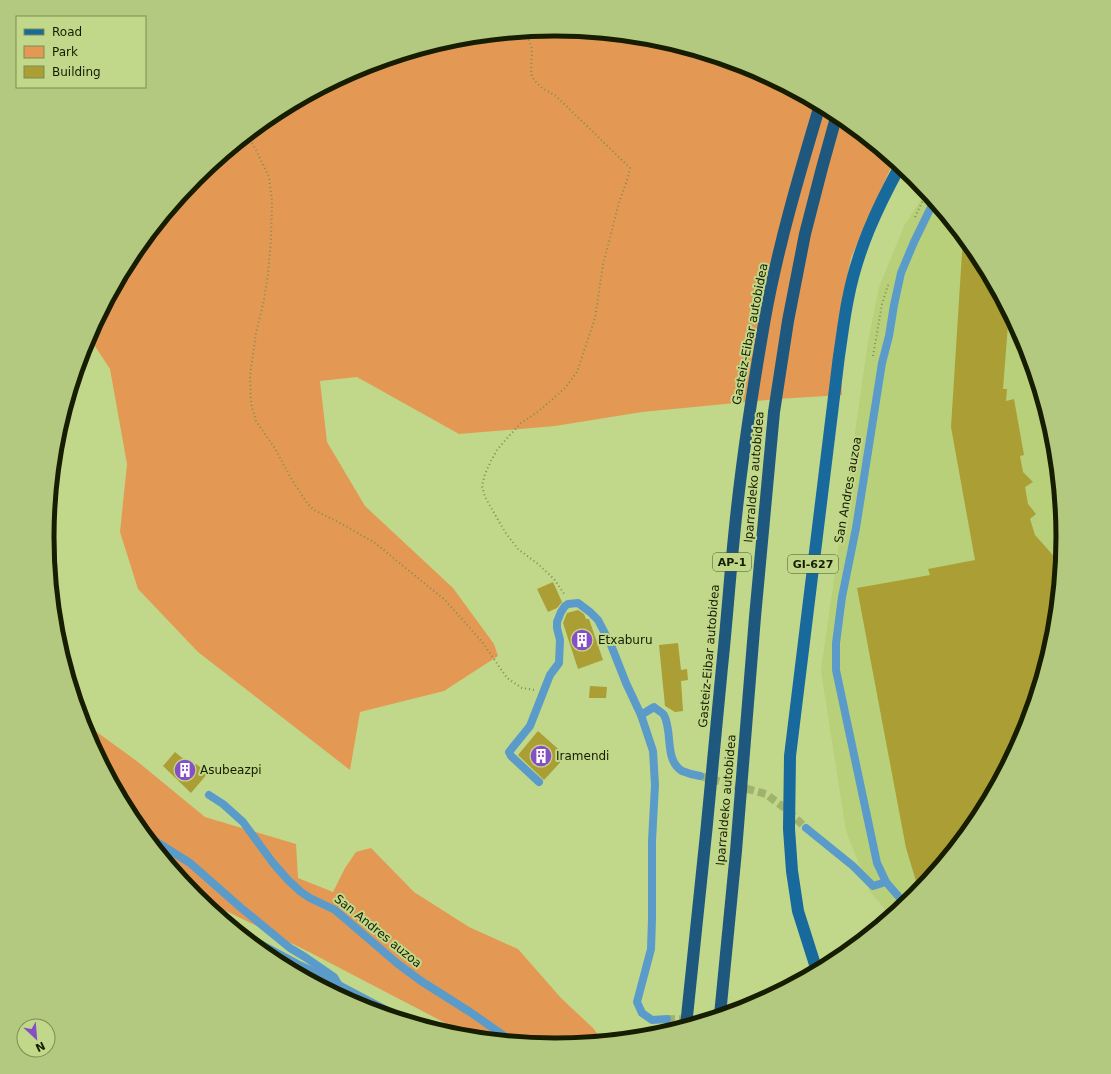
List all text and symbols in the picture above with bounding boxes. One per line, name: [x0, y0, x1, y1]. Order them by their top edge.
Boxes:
legend: [16, 16, 146, 88]
text: Road: [52, 25, 82, 39]
text: Park: [52, 45, 78, 59]
text: Building: [52, 65, 101, 79]
street label: Gasteiz-Eibar autobidea: [729, 262, 771, 406]
street label: Iparraldeko autobidea: [741, 411, 767, 543]
street label: San Andres auzoa: [832, 436, 864, 544]
road number: AP-1: [713, 553, 751, 571]
road number: GI-627: [788, 555, 838, 573]
street label: Gasteiz-Eibar autobidea: [696, 584, 722, 728]
building icon: Etxaburu: [569, 627, 595, 653]
place label: Etxaburu: [598, 633, 653, 647]
street label: Iparraldeko autobidea: [713, 734, 739, 866]
building icon: Iramendi: [528, 743, 554, 769]
place label: Iramendi: [556, 749, 609, 763]
building icon: Asubeazpi: [172, 757, 198, 783]
place label: Asubeazpi: [200, 763, 262, 777]
street label: San Andres auzoa: [332, 892, 424, 970]
north arrow: [16, 1018, 56, 1058]
text: N: [33, 1039, 47, 1054]

